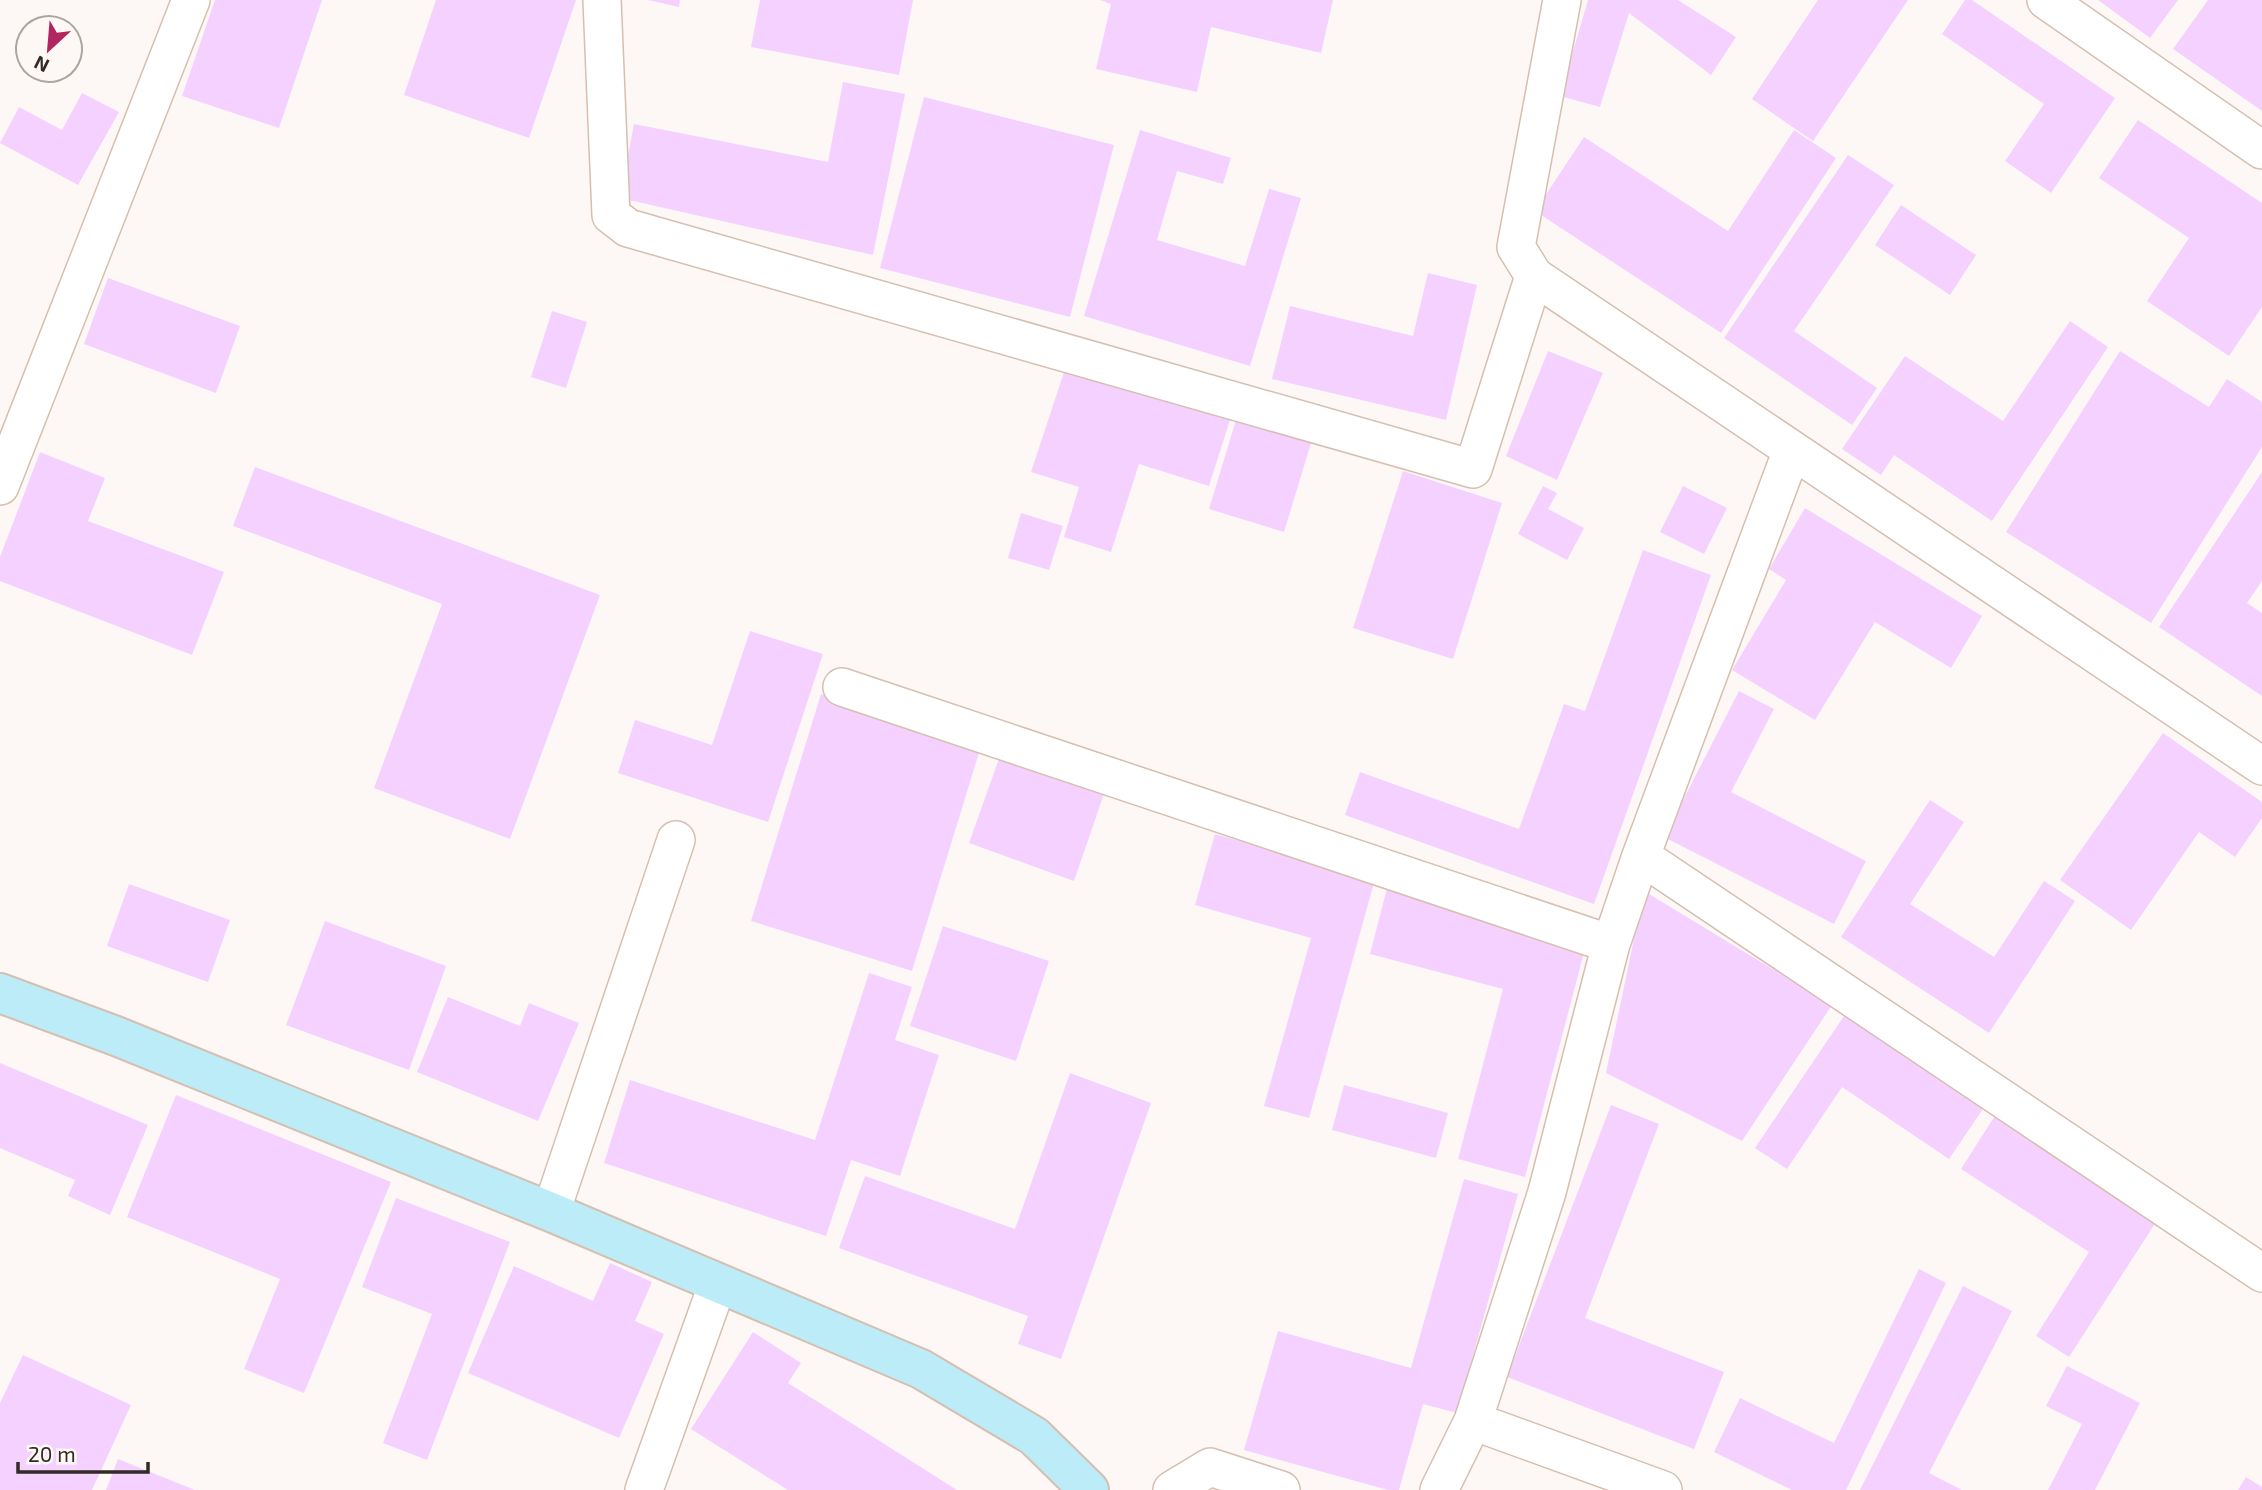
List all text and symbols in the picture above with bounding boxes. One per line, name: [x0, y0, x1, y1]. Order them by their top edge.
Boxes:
north arrow: [14, 14, 84, 84]
text: N: [30, 51, 53, 78]
scale bar: [18, 1430, 147, 1474]
text: 20 m: [28, 1441, 76, 1466]

